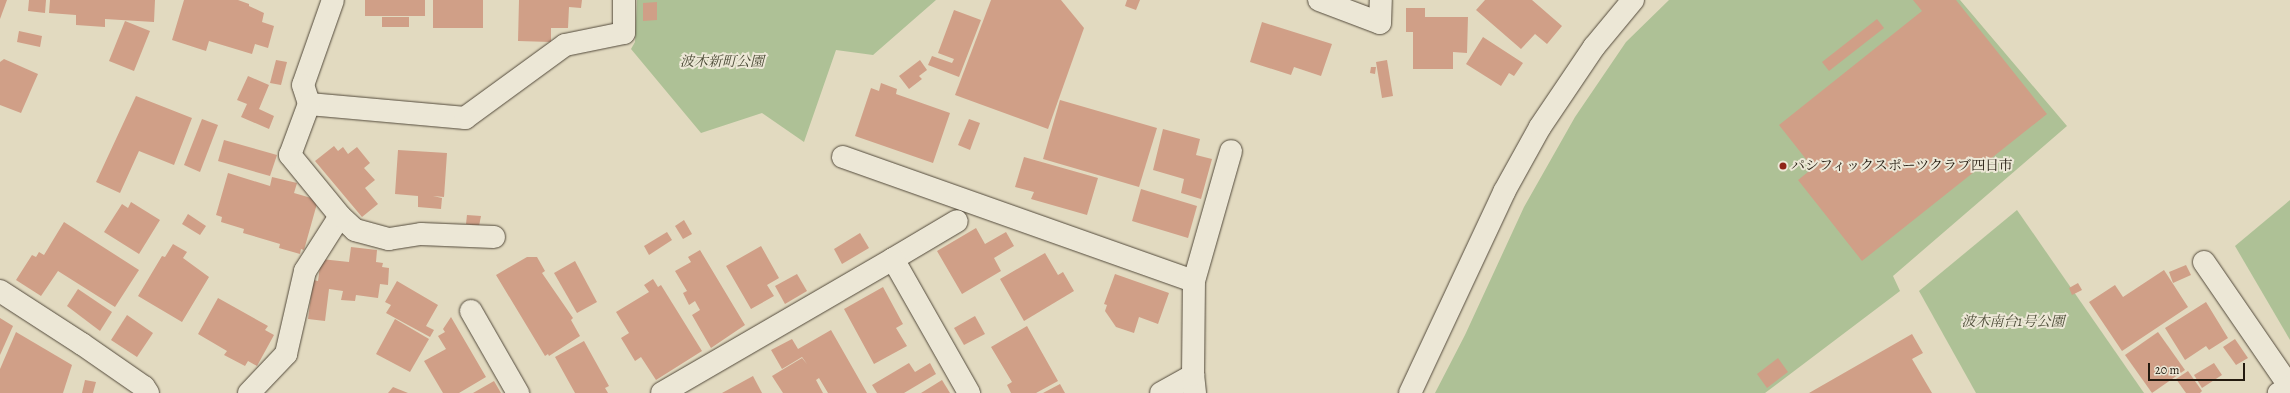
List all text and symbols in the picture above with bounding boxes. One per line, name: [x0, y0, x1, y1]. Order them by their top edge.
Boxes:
park label: 波木新町公園: [680, 54, 764, 70]
place label: パシフィックスポーツクラブ四日市: [1791, 158, 2015, 174]
marker: パシフィックスポーツクラブ四日市: [1778, 161, 1788, 171]
park label: 波木南台1号公園: [1962, 314, 2064, 330]
scale bar: [2150, 355, 2247, 381]
text: 20 m: [2155, 362, 2179, 378]

